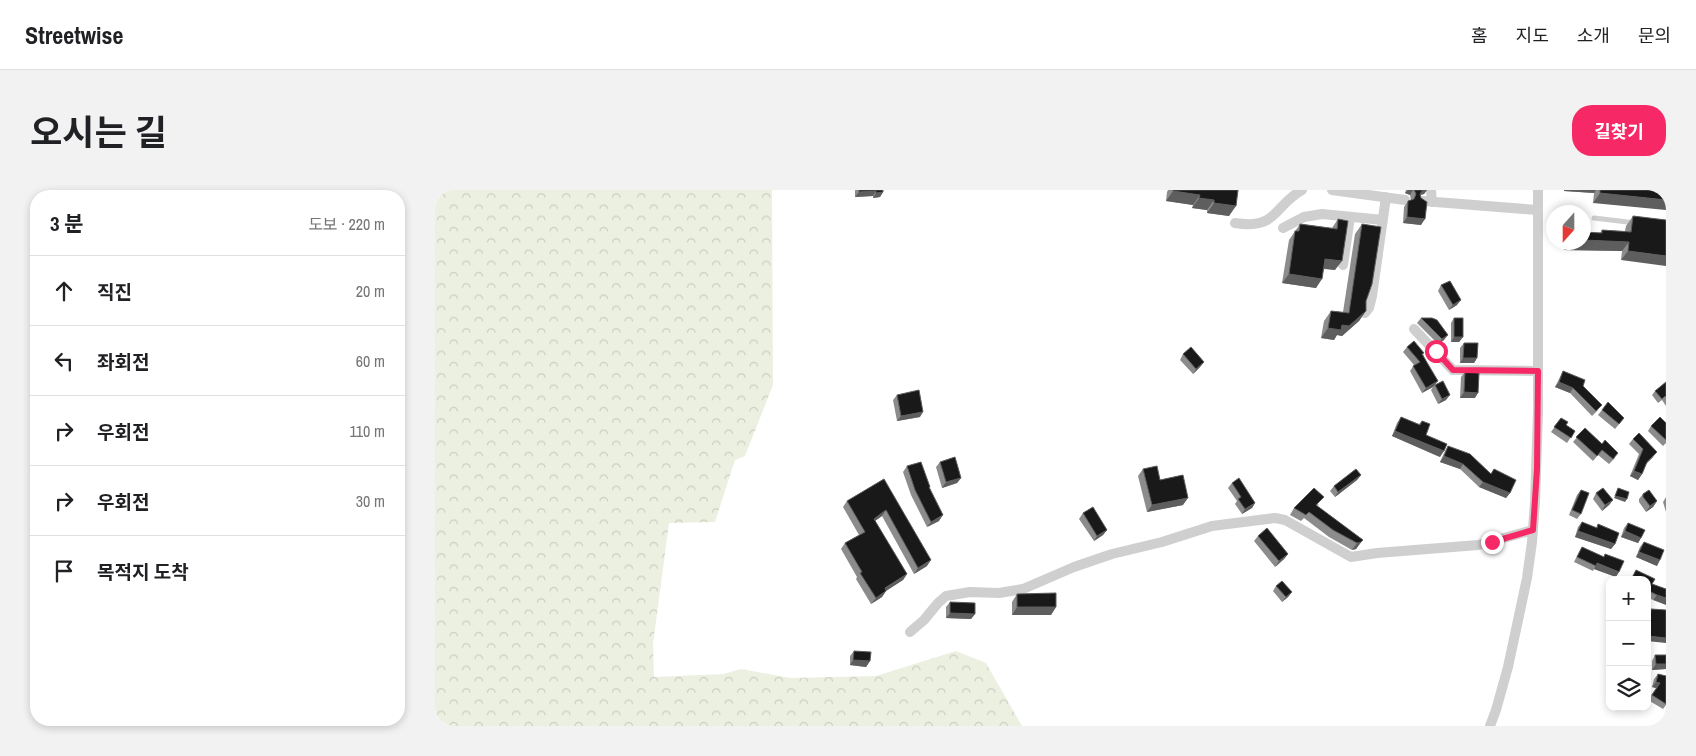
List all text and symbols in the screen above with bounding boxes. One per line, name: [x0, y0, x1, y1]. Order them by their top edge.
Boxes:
text: Streetwise: [25, 19, 123, 51]
text: 홈: [1471, 23, 1488, 48]
text: 지도: [1516, 23, 1549, 48]
text: 소개: [1577, 23, 1610, 48]
text: 문의: [1638, 23, 1671, 48]
button: 길찾기: [1572, 105, 1666, 156]
text: 오시는 길: [30, 109, 167, 156]
north arrow: [1546, 205, 1591, 250]
text: 3 분: [50, 209, 84, 238]
text: 도보 · 220 m: [308, 213, 385, 235]
icon: ahead: [50, 277, 78, 305]
text: 직진: [97, 279, 132, 305]
text: 20 m: [356, 280, 385, 302]
route start: [1425, 340, 1448, 363]
icon: left: [50, 347, 78, 375]
text: 좌회전: [97, 349, 149, 375]
text: 60 m: [356, 350, 385, 372]
icon: right: [50, 417, 78, 445]
text: 우회전: [97, 419, 149, 445]
text: 110 m: [349, 420, 385, 442]
icon: right: [50, 487, 78, 515]
text: 우회전: [97, 489, 149, 515]
text: 30 m: [356, 490, 385, 512]
route end: [1481, 531, 1504, 554]
icon: arrive: [50, 557, 78, 585]
text: 목적지 도착: [97, 559, 189, 585]
map controls: [1606, 576, 1651, 711]
button: +: [1606, 576, 1651, 621]
button: −: [1606, 621, 1651, 666]
button: layers: [1606, 666, 1651, 711]

